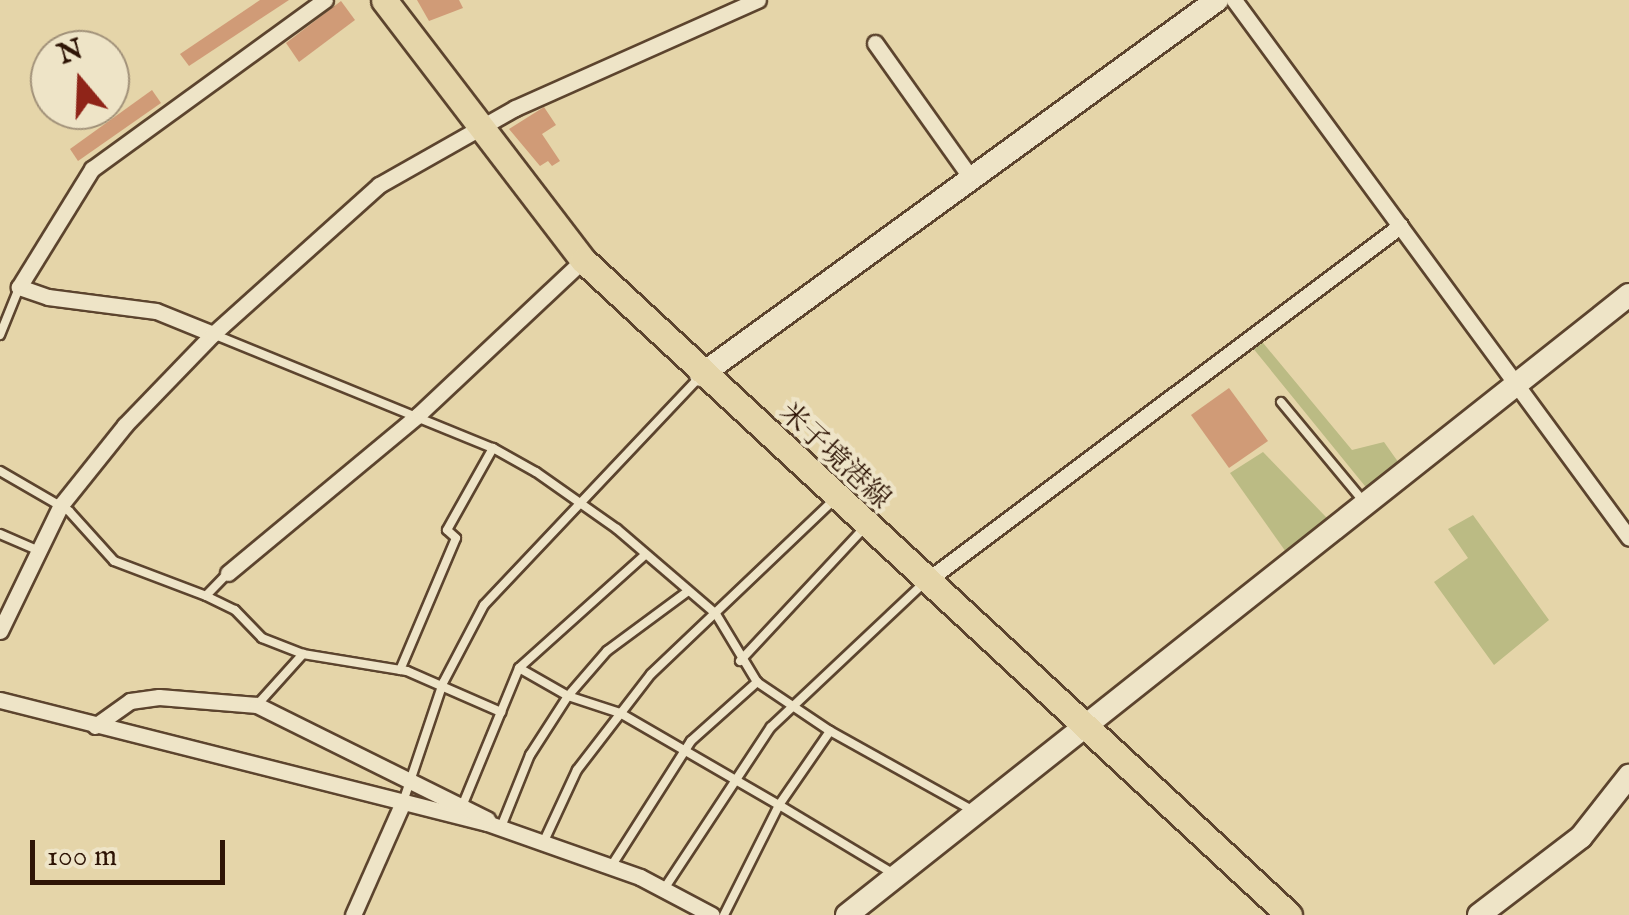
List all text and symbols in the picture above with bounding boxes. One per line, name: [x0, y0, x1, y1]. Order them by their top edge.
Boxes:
north arrow: [30, 30, 130, 130]
text: N: [54, 33, 88, 74]
street label: 米子境港線: [771, 397, 897, 517]
scale bar: [35, 820, 230, 882]
text: 100 m: [47, 838, 117, 876]

